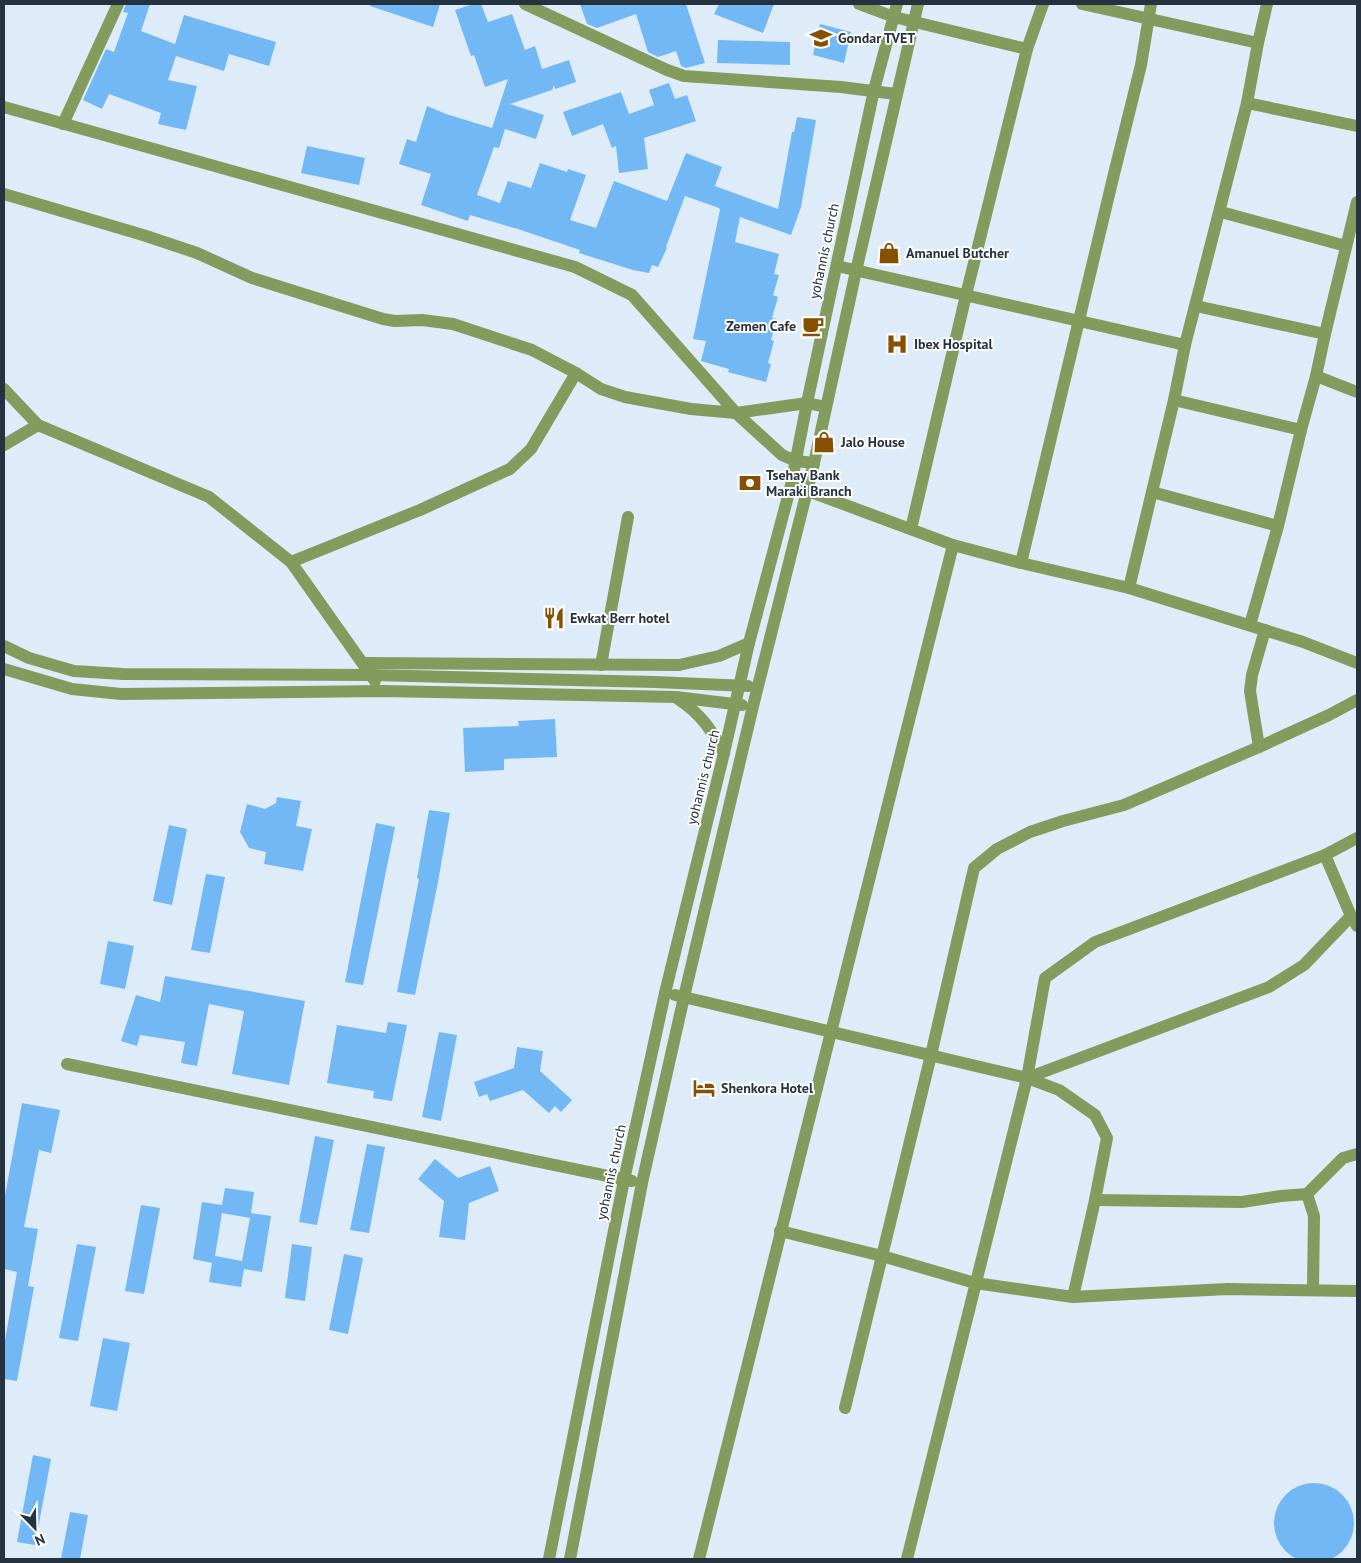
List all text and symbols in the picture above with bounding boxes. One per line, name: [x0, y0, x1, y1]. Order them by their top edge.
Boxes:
school or university icon: Gondar TVET: [808, 25, 834, 51]
place label: Gondar TVET: [838, 29, 915, 47]
street label: yohannis church: [805, 201, 843, 301]
shop icon: Amanuel Butcher: [876, 240, 902, 266]
place label: Amanuel Butcher: [906, 244, 1009, 262]
cafe icon: Zemen Cafe: [800, 313, 826, 339]
place label: Zemen Cafe: [726, 317, 796, 335]
hospital icon: Ibex Hospital: [884, 331, 910, 357]
place label: Ibex Hospital: [914, 335, 993, 353]
shop icon: Jalo House: [811, 429, 837, 455]
place label: Jalo House: [840, 433, 905, 451]
place label: Tsehay Bank Maraki Branch: [766, 466, 852, 500]
bank icon: Tsehay Bank Maraki Branch: [737, 470, 763, 496]
restaurant icon: Ewkat Berr hotel: [541, 605, 567, 631]
place label: Ewkat Berr hotel: [570, 609, 670, 627]
street label: yohannis church: [682, 728, 724, 826]
hotel icon: Shenkora Hotel: [691, 1075, 717, 1101]
place label: Shenkora Hotel: [721, 1079, 814, 1097]
street label: yohannis church: [592, 1122, 630, 1222]
north arrow: [10, 1503, 60, 1553]
text: N: [32, 1530, 48, 1550]

